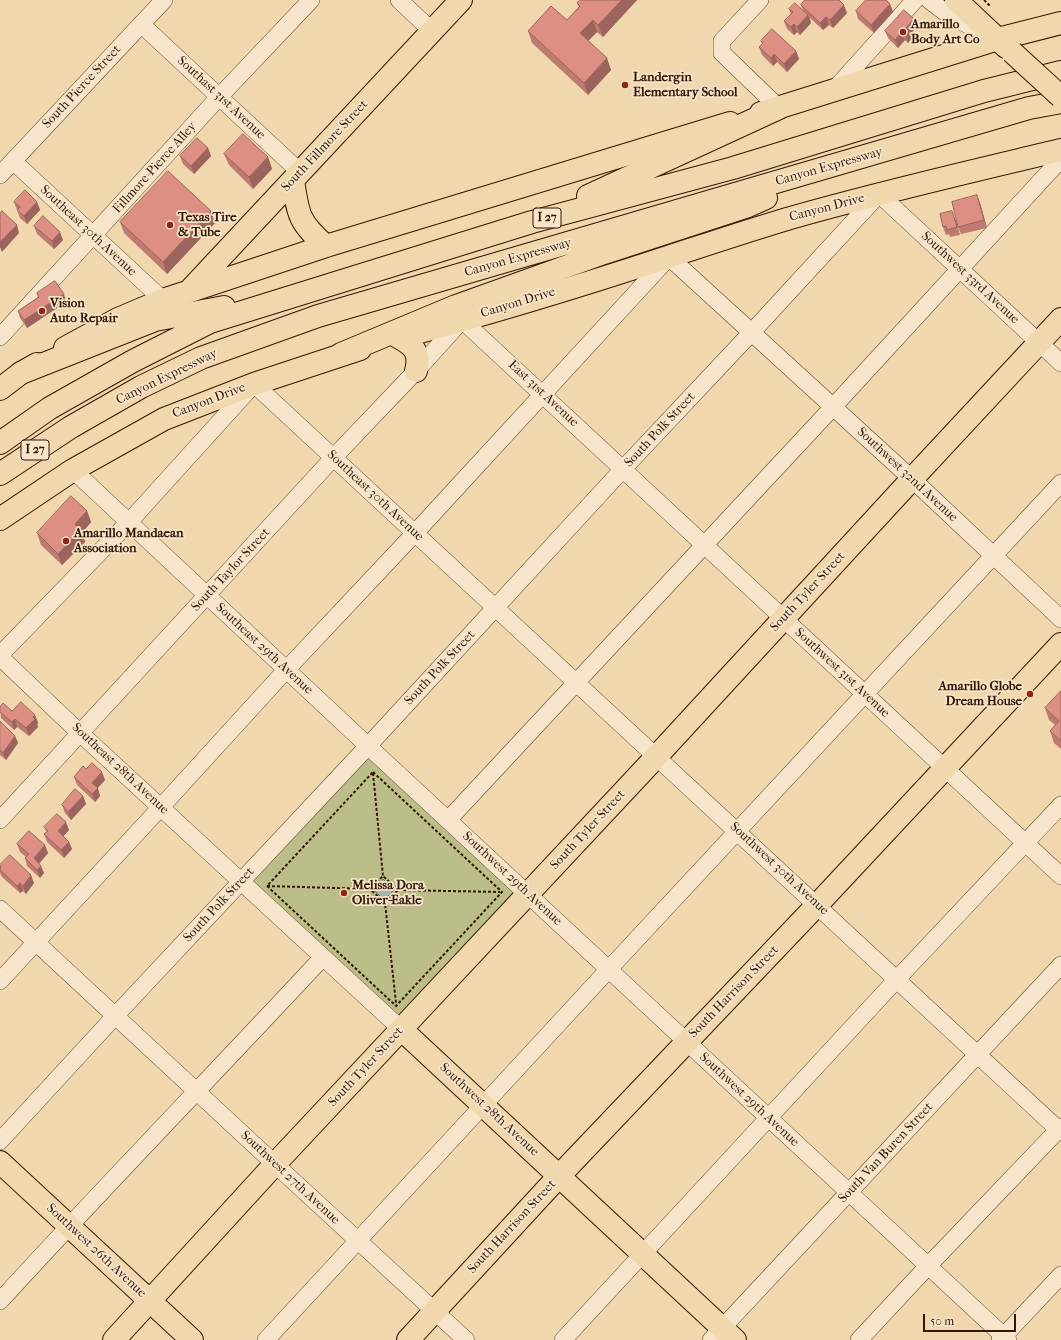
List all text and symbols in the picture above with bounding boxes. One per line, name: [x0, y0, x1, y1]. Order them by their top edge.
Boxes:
place label: Amarillo Body Art Co: [911, 17, 979, 48]
marker: Amarillo Body Art Co: [898, 27, 908, 37]
street label: South Pierce Street: [39, 42, 125, 132]
street label: Southast 31st Avenue: [174, 53, 268, 143]
place label: Landergin Elementary School: [633, 70, 738, 101]
marker: Landergin Elementary School: [620, 80, 630, 90]
street label: South Fillmore Street: [279, 97, 371, 195]
street label: Fillmore-Pierce Alley: [110, 119, 200, 217]
street label: Canyon Expressway: [774, 144, 884, 190]
street label: Southeast 30th Avenue: [37, 182, 139, 280]
street label: Canyon Drive: [788, 190, 866, 226]
road number: I 27: [533, 208, 561, 228]
place label: Texas Tire & Tube: [178, 210, 237, 241]
marker: Texas Tire & Tube: [165, 220, 175, 230]
street label: Southwest 33rd Avenue: [918, 229, 1022, 327]
street label: Canyon Expressway: [463, 235, 573, 281]
street label: Canyon Drive: [479, 284, 557, 322]
place label: Vision Auto Repair: [50, 296, 118, 327]
marker: Vision Auto Repair: [37, 306, 47, 316]
street label: Canyon Expressway: [114, 346, 220, 408]
street label: East 31st Avenue: [505, 357, 581, 431]
street label: Canyon Drive: [170, 380, 248, 422]
street label: South Polk Street: [621, 389, 699, 471]
street label: Southwest 32nd Avenue: [854, 424, 960, 526]
road number: I 27: [21, 440, 49, 460]
street label: Southeast 30th Avenue: [324, 447, 426, 545]
street label: South Taylor Street: [188, 525, 274, 615]
place label: Amarillo Mandaean Association: [74, 526, 184, 557]
marker: Amarillo Mandaean Association: [61, 536, 71, 546]
street label: South Tyler Street: [767, 549, 849, 635]
street label: Southeast 29th Avenue: [212, 600, 316, 698]
street label: Southwest 31st Avenue: [791, 625, 893, 721]
street label: South Polk Street: [401, 627, 479, 709]
place label: Amarillo Globe Dream House: [938, 679, 1022, 710]
marker: Amarillo Globe Dream House: [1025, 689, 1035, 699]
street label: Southeast 28th Avenue: [68, 720, 172, 818]
street label: South Tyler Street: [547, 787, 629, 873]
street label: Southwest 30th Avenue: [726, 819, 832, 919]
street label: Southwest 29th Avenue: [459, 829, 565, 929]
street label: South Polk Street: [180, 864, 258, 946]
place label: Melissa Dora Oliver-Eakle: [352, 878, 424, 909]
marker: Melissa Dora Oliver-Eakle: [339, 888, 349, 898]
street label: South Harrison Street: [686, 943, 782, 1041]
street label: South Tyler Street: [325, 1024, 407, 1110]
street label: Southwest 29th Avenue: [696, 1050, 802, 1150]
street label: Southwest 28th Avenue: [436, 1060, 542, 1160]
street label: South Van Buren Street: [835, 1100, 937, 1206]
street label: Southwest 27th Avenue: [237, 1128, 343, 1228]
street label: South Harrison Street: [465, 1177, 559, 1277]
street label: Southwest 26th Avenue: [43, 1201, 149, 1301]
scale bar: [925, 1306, 1018, 1332]
text: 50 m: [930, 1314, 954, 1328]

